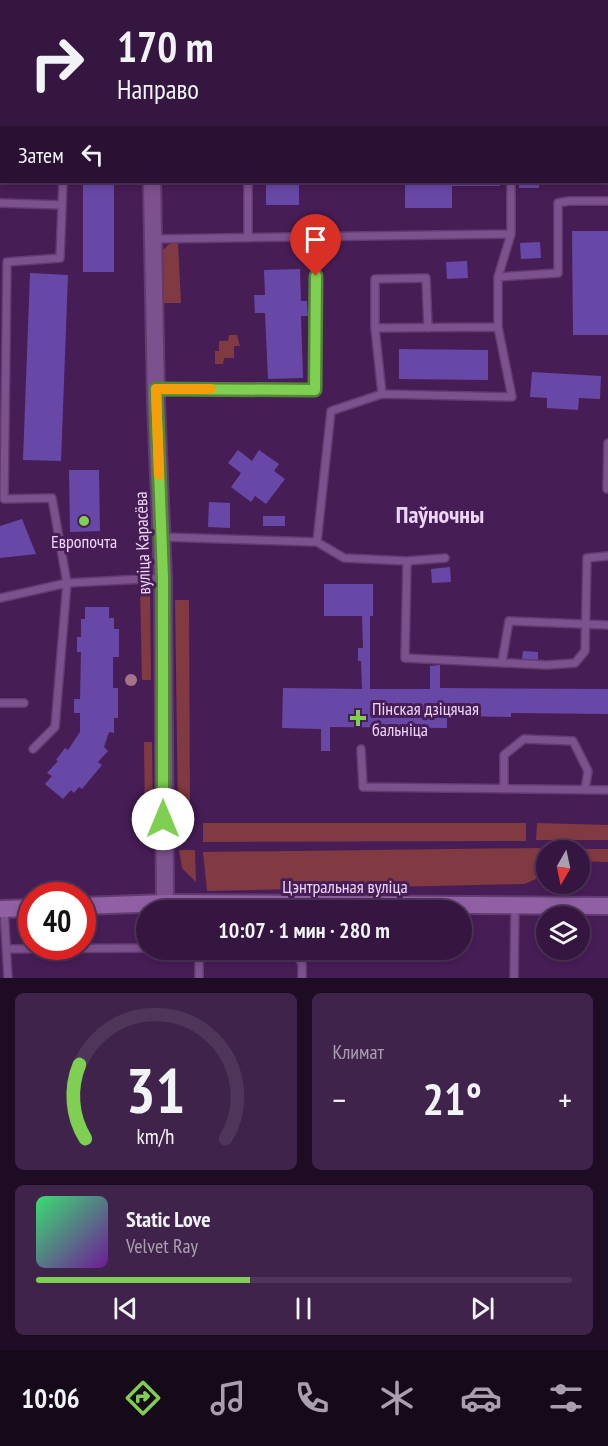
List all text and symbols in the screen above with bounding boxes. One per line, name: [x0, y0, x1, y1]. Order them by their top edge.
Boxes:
text: 170 m: [117, 19, 214, 74]
icon: right: [18, 24, 96, 102]
text: Направо: [117, 72, 199, 106]
icon: left: [76, 138, 109, 171]
text: Затем: [18, 141, 64, 169]
pin: [290, 214, 341, 276]
icon: arrive: [299, 223, 332, 256]
street label: вуліца Карасёва: [129, 491, 155, 595]
district label: Паўночны: [396, 499, 484, 530]
marker: Европочта: [77, 514, 91, 528]
place label: Европочта: [51, 530, 117, 553]
place label: Пінская дзіцячая бальніца: [372, 697, 479, 741]
marker: Пінская дзіцячая бальніца: [349, 709, 367, 727]
position arrow: [131, 787, 195, 851]
north arrow: [536, 840, 590, 894]
map controls: [536, 840, 590, 960]
street label: Цэнтральная вуліца: [282, 875, 408, 898]
speed limit sign: 40: [18, 882, 96, 960]
button: layers: [536, 906, 590, 960]
text: 10:07 · 1 мин · 280 m: [218, 916, 390, 944]
text: Климат: [333, 1039, 384, 1065]
text: 31: [126, 1049, 186, 1130]
text: 21°: [423, 1069, 482, 1127]
text: −: [333, 1078, 346, 1121]
text: +: [558, 1078, 572, 1121]
text: km/h: [137, 1122, 175, 1150]
text: Static Love: [126, 1205, 211, 1233]
text: Velvet Ray: [126, 1233, 198, 1259]
icon: previous: [109, 1292, 142, 1325]
icon: pause: [287, 1292, 320, 1325]
icon: next: [466, 1292, 499, 1325]
icon: directions: [122, 1377, 164, 1419]
icon: music: [207, 1377, 249, 1419]
icon: phone: [291, 1377, 333, 1419]
icon: climate: [376, 1377, 418, 1419]
icon: car: [460, 1377, 502, 1419]
icon: filters: [545, 1377, 587, 1419]
text: 10:06: [21, 1381, 80, 1415]

